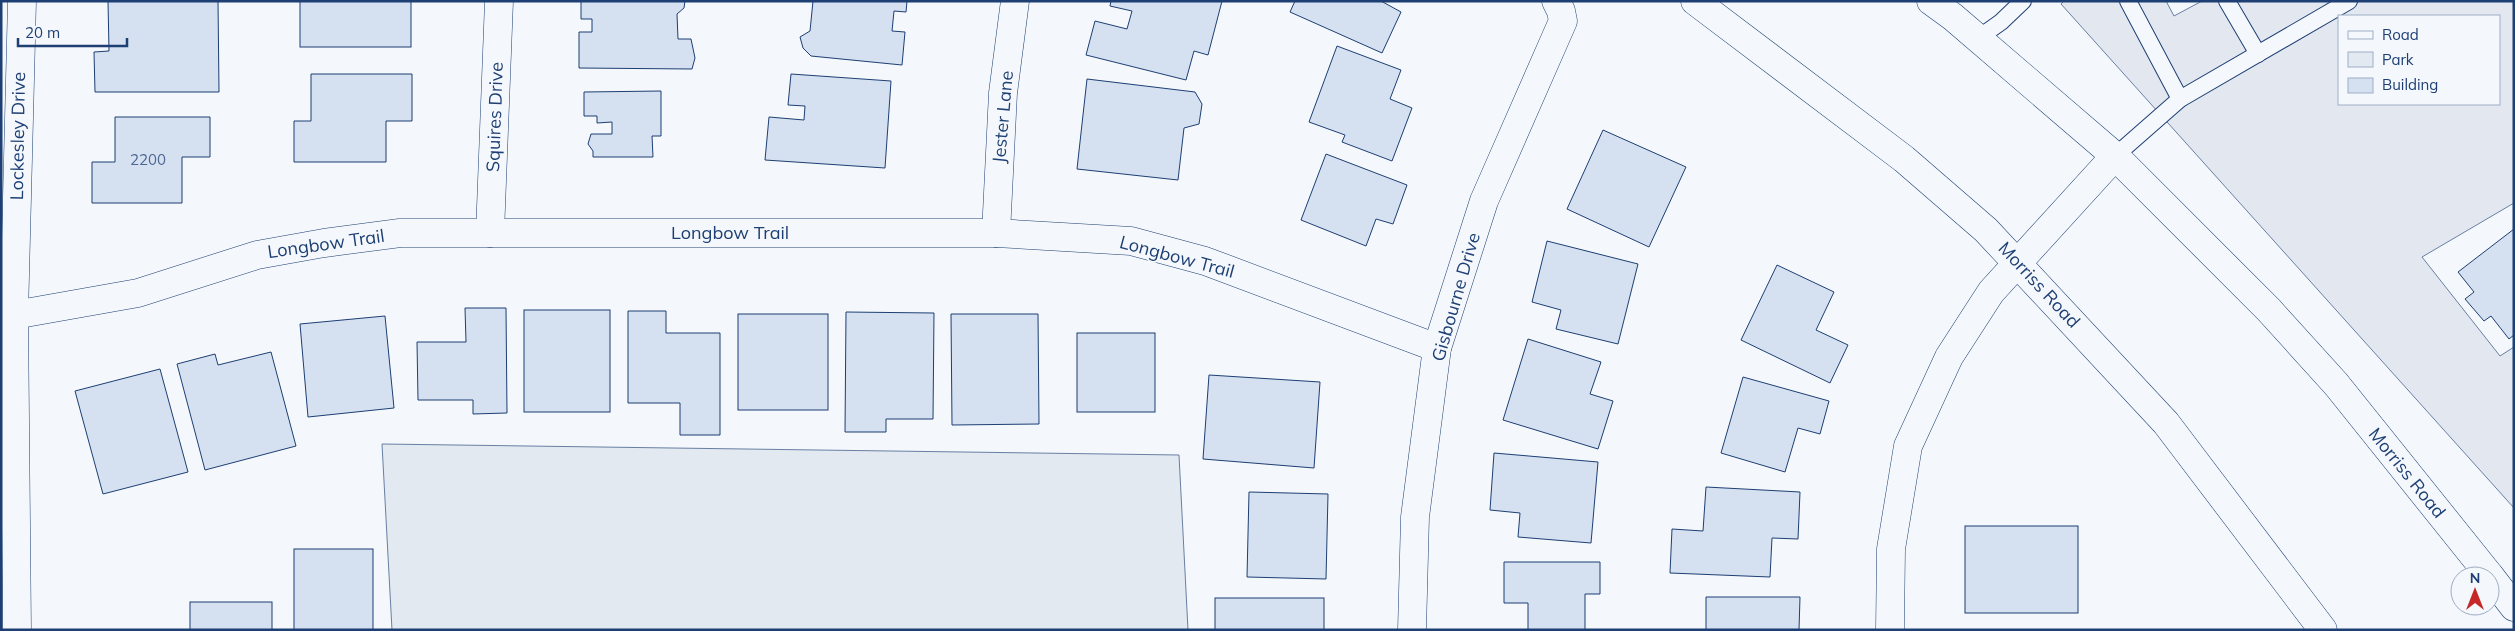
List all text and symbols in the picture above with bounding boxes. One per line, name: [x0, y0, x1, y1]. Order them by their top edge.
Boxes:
scale bar: [18, 15, 126, 47]
legend: [2338, 15, 2500, 105]
text: 20 m: [25, 23, 60, 42]
text: Road: [2382, 25, 2419, 44]
text: Park: [2382, 50, 2414, 69]
street label: Squires Drive: [481, 62, 508, 172]
street label: Jester Lane: [987, 70, 1018, 164]
street label: Lockesley Drive: [5, 72, 30, 200]
text: Building: [2382, 75, 2438, 94]
house number: 2200: [130, 150, 166, 169]
street label: Longbow Trail: [671, 221, 789, 244]
street label: Longbow Trail: [266, 224, 386, 263]
street label: Longbow Trail: [1117, 230, 1237, 283]
street label: Gisbourne Drive: [1426, 230, 1485, 364]
street label: Morriss Road: [1994, 237, 2085, 333]
street label: Morriss Road: [2364, 423, 2451, 523]
north arrow: [2450, 566, 2500, 616]
text: N: [2470, 569, 2480, 587]

